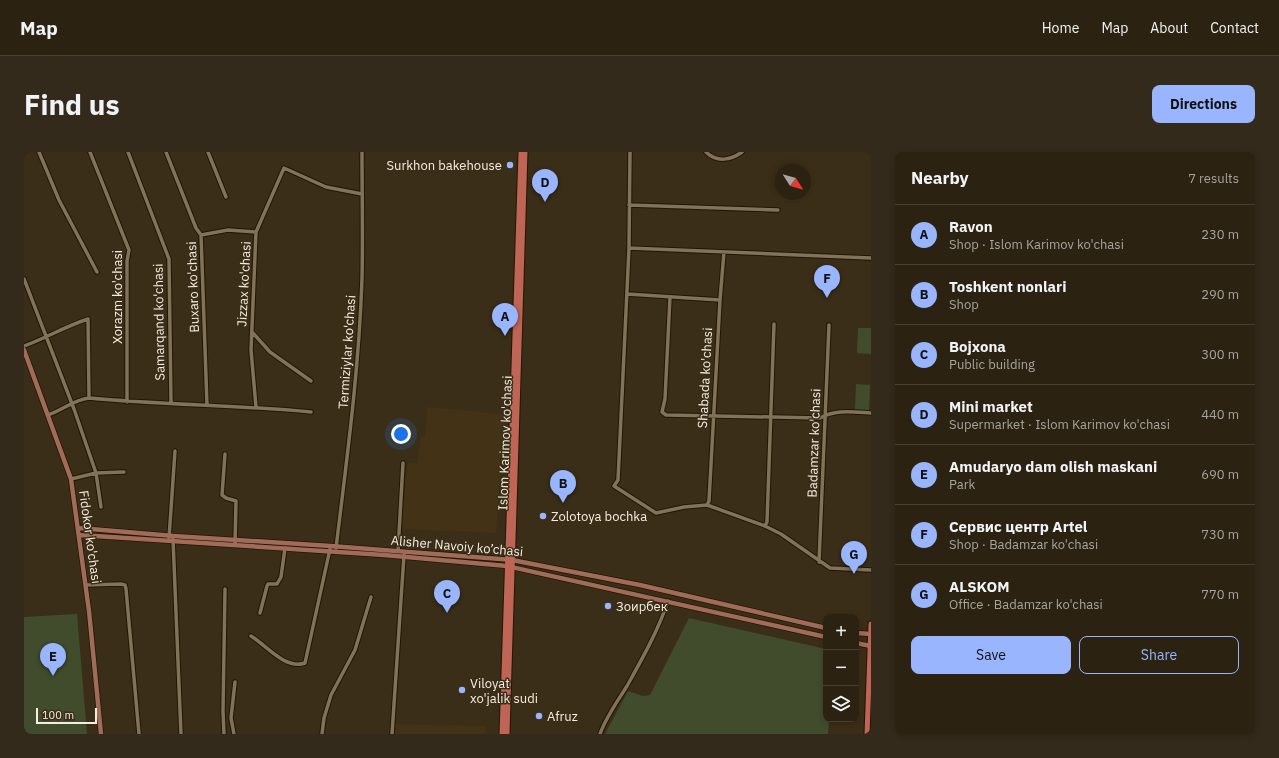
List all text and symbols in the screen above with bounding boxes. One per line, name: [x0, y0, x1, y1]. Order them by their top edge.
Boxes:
text: Map: [20, 16, 58, 40]
text: Home: [1042, 19, 1079, 37]
text: Map: [1101, 19, 1128, 37]
text: About: [1150, 19, 1188, 37]
text: Contact: [1210, 19, 1259, 37]
button: Directions: [1152, 85, 1255, 123]
text: Find us: [24, 86, 120, 123]
place label: Surkhon bakehouse: [387, 157, 502, 174]
marker: Surkhon bakehouse: [505, 160, 515, 170]
north arrow: [775, 164, 811, 200]
text: Nearby: [911, 167, 969, 189]
pin: D: [532, 169, 558, 202]
text: 7 results: [1188, 170, 1239, 187]
text: Ravon: [949, 217, 993, 236]
text: A: [920, 226, 928, 243]
text: 230 m: [1201, 226, 1239, 243]
text: Shop · Islom Karimov ko'chasi: [949, 236, 1124, 253]
street label: Buxaro ko'chasi: [183, 241, 203, 333]
street label: Jizzax ko'chasi: [233, 241, 255, 327]
street label: Xorazm ko'chasi: [109, 250, 126, 344]
street label: Samarqand ko'chasi: [149, 263, 169, 381]
pin: F: [814, 265, 840, 298]
text: Toshkent nonlari: [949, 277, 1066, 296]
text: B: [920, 286, 928, 303]
text: 290 m: [1201, 286, 1239, 303]
street label: Termiziylar ko'chasi: [335, 294, 359, 410]
text: Shop: [949, 296, 979, 313]
pin: A: [492, 303, 518, 336]
street label: Shabada ko'chasi: [694, 327, 716, 429]
text: Bojxona: [949, 337, 1006, 356]
text: C: [920, 346, 928, 363]
text: 300 m: [1201, 346, 1239, 363]
text: Public building: [949, 356, 1035, 373]
street label: Islom Karimov ko'chasi: [494, 375, 516, 511]
street label: Badamzar ko'chasi: [804, 388, 824, 498]
text: Mini market: [949, 397, 1033, 416]
text: D: [919, 406, 929, 423]
text: 440 m: [1201, 406, 1239, 423]
text: Supermarket · Islom Karimov ko'chasi: [949, 416, 1170, 433]
your location: [391, 424, 411, 444]
text: Amudaryo dam olish maskani: [949, 457, 1157, 476]
text: E: [920, 466, 928, 483]
text: 690 m: [1201, 466, 1239, 483]
pin: B: [550, 470, 576, 503]
text: Park: [949, 476, 975, 493]
street label: Fidokor ko'chasi: [75, 489, 105, 585]
place label: Zolotoya bochka: [551, 508, 647, 525]
marker: Zolotoya bochka: [538, 511, 548, 521]
text: Сервис центр Artel: [949, 517, 1087, 536]
text: F: [920, 526, 928, 543]
text: 730 m: [1201, 526, 1239, 543]
street label: Alisher Navoiy ko’chasi: [390, 532, 524, 560]
text: Shop · Badamzar ko'chasi: [949, 536, 1098, 553]
pin: G: [841, 541, 867, 574]
text: ALSKOM: [949, 577, 1009, 596]
pin: C: [434, 580, 460, 613]
text: G: [919, 586, 929, 603]
text: 770 m: [1201, 586, 1239, 603]
text: Office · Badamzar ko'chasi: [949, 596, 1103, 613]
place label: Зоирбек: [616, 598, 668, 615]
marker: Зоирбек: [603, 601, 613, 611]
map controls: [823, 614, 859, 722]
button: +: [823, 614, 859, 650]
button: Save: [911, 636, 1071, 674]
button: Share: [1079, 636, 1239, 674]
pin: E: [40, 643, 66, 676]
button: −: [823, 650, 859, 686]
place label: Viloyat xo'jalik sudi: [470, 675, 538, 707]
marker: Viloyat xo'jalik sudi: [457, 685, 467, 695]
button: layers: [823, 686, 859, 722]
scale bar: [36, 706, 97, 725]
text: 100 m: [42, 708, 74, 722]
place label: Afruz: [547, 708, 578, 725]
marker: Afruz: [534, 711, 544, 721]

